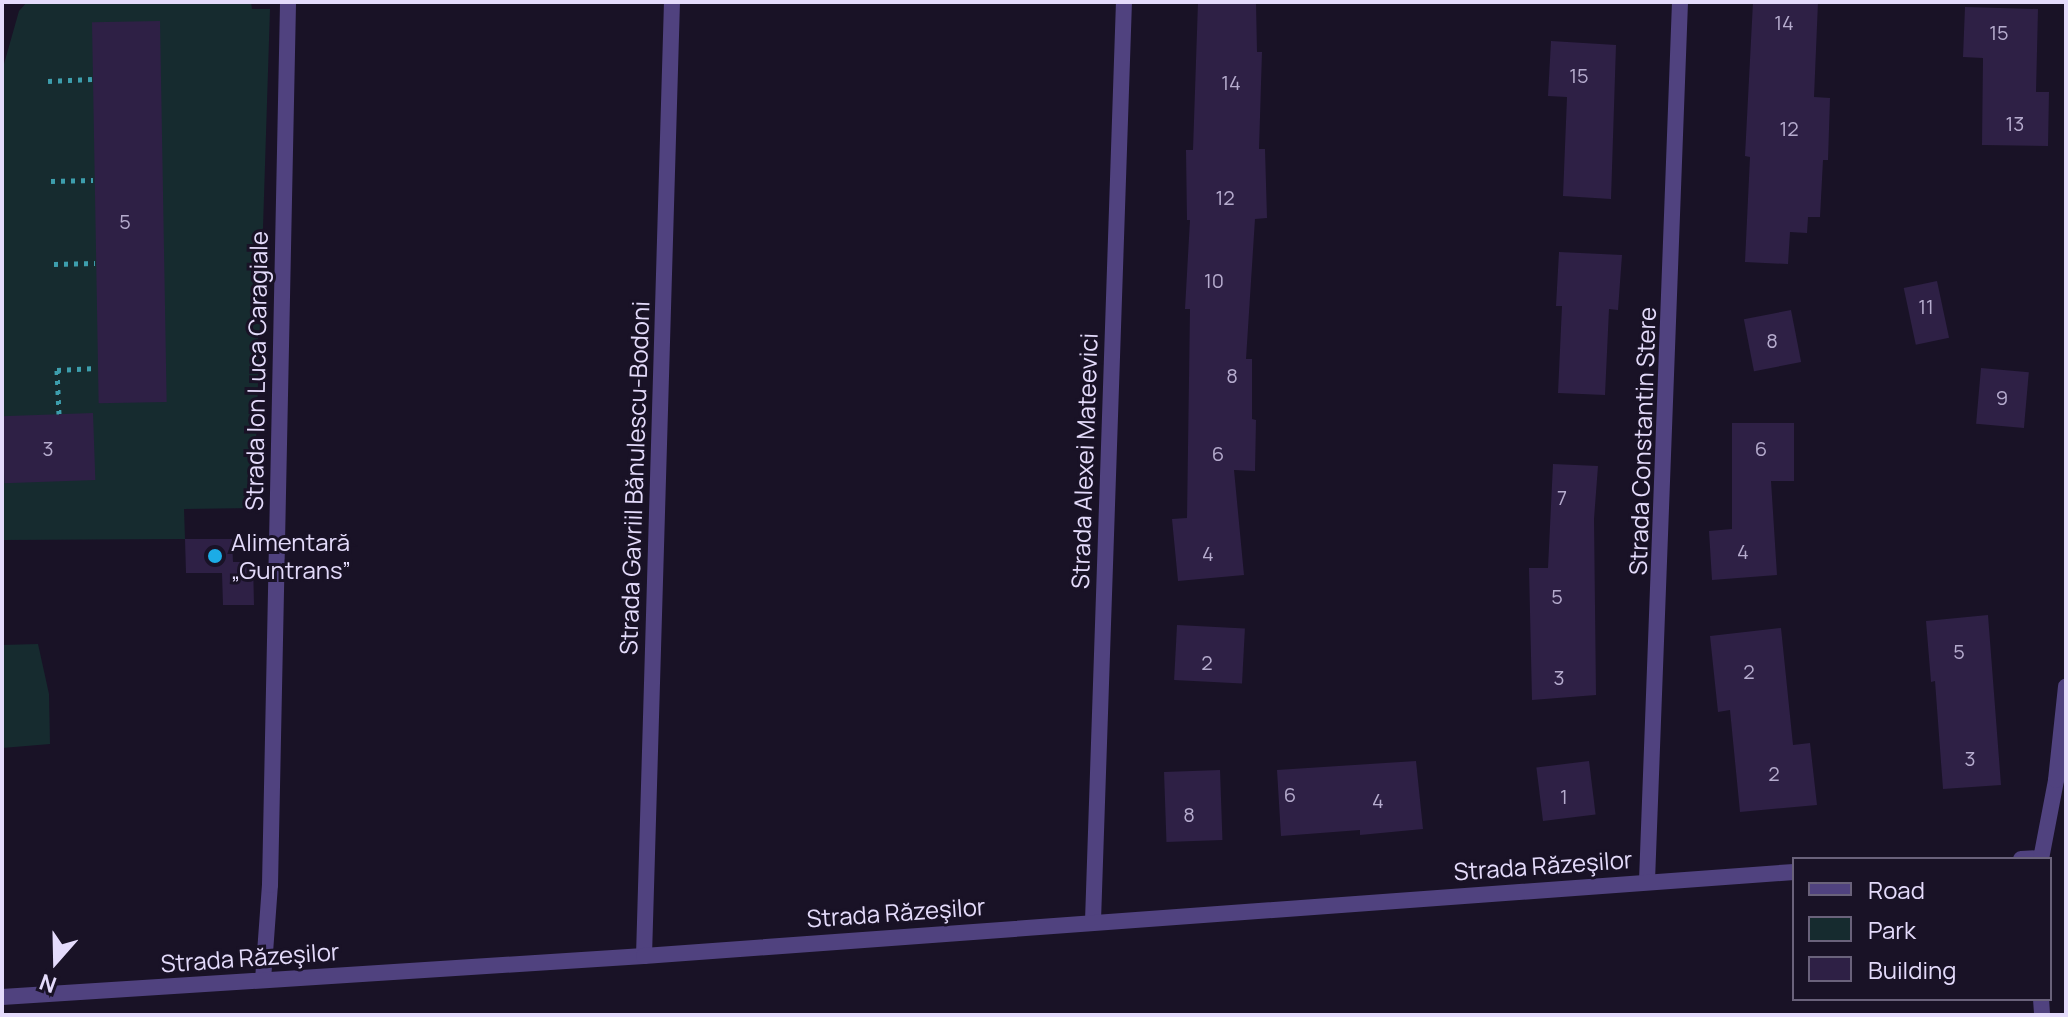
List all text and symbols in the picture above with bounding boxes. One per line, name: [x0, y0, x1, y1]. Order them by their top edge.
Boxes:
house number: 14: [1774, 10, 1794, 34]
house number: 15: [1989, 20, 2009, 44]
house number: 15: [1569, 63, 1589, 87]
house number: 14: [1221, 70, 1241, 94]
house number: 13: [2006, 111, 2024, 135]
house number: 12: [1779, 116, 1799, 140]
house number: 12: [1215, 185, 1235, 209]
house number: 5: [119, 209, 131, 233]
street label: Strada Ion Luca Caragiale: [239, 231, 273, 511]
house number: 10: [1204, 268, 1224, 292]
house number: 11: [1918, 294, 1934, 318]
street label: Strada Gavriil Bănulescu-Bodoni: [613, 301, 655, 655]
street label: Strada Constantin Stere: [1623, 306, 1661, 576]
house number: 8: [1766, 328, 1778, 352]
street label: Strada Alexei Mateevici: [1065, 333, 1103, 589]
house number: 8: [1226, 363, 1238, 387]
house number: 9: [1996, 385, 2008, 409]
house number: 3: [42, 436, 54, 460]
house number: 6: [1755, 436, 1767, 460]
house number: 6: [1212, 441, 1224, 465]
house number: 7: [1557, 485, 1567, 509]
place label: Alimentară „Guntrans”: [231, 528, 351, 584]
house number: 4: [1737, 539, 1749, 563]
house number: 4: [1202, 541, 1214, 565]
marker: Alimentară „Guntrans”: [206, 547, 224, 565]
house number: 5: [1551, 584, 1563, 608]
house number: 5: [1953, 639, 1965, 663]
house number: 2: [1201, 650, 1213, 674]
house number: 2: [1743, 659, 1755, 683]
house number: 3: [1553, 665, 1565, 689]
house number: 3: [1964, 746, 1976, 770]
house number: 2: [1768, 761, 1780, 785]
house number: 6: [1284, 782, 1296, 806]
house number: 1: [1560, 784, 1568, 808]
house number: 4: [1372, 788, 1384, 812]
house number: 8: [1183, 802, 1195, 826]
street label: Strada Răzeşilor: [1453, 844, 1633, 886]
legend: [1792, 857, 2052, 1001]
text: Road: [1868, 873, 1925, 906]
street label: Strada Răzeşilor: [806, 891, 986, 933]
text: Park: [1868, 913, 1916, 946]
north arrow: [16, 921, 96, 1001]
street label: Strada Răzeşilor: [160, 936, 340, 978]
text: Building: [1868, 953, 1956, 986]
text: N: [35, 967, 60, 1000]

